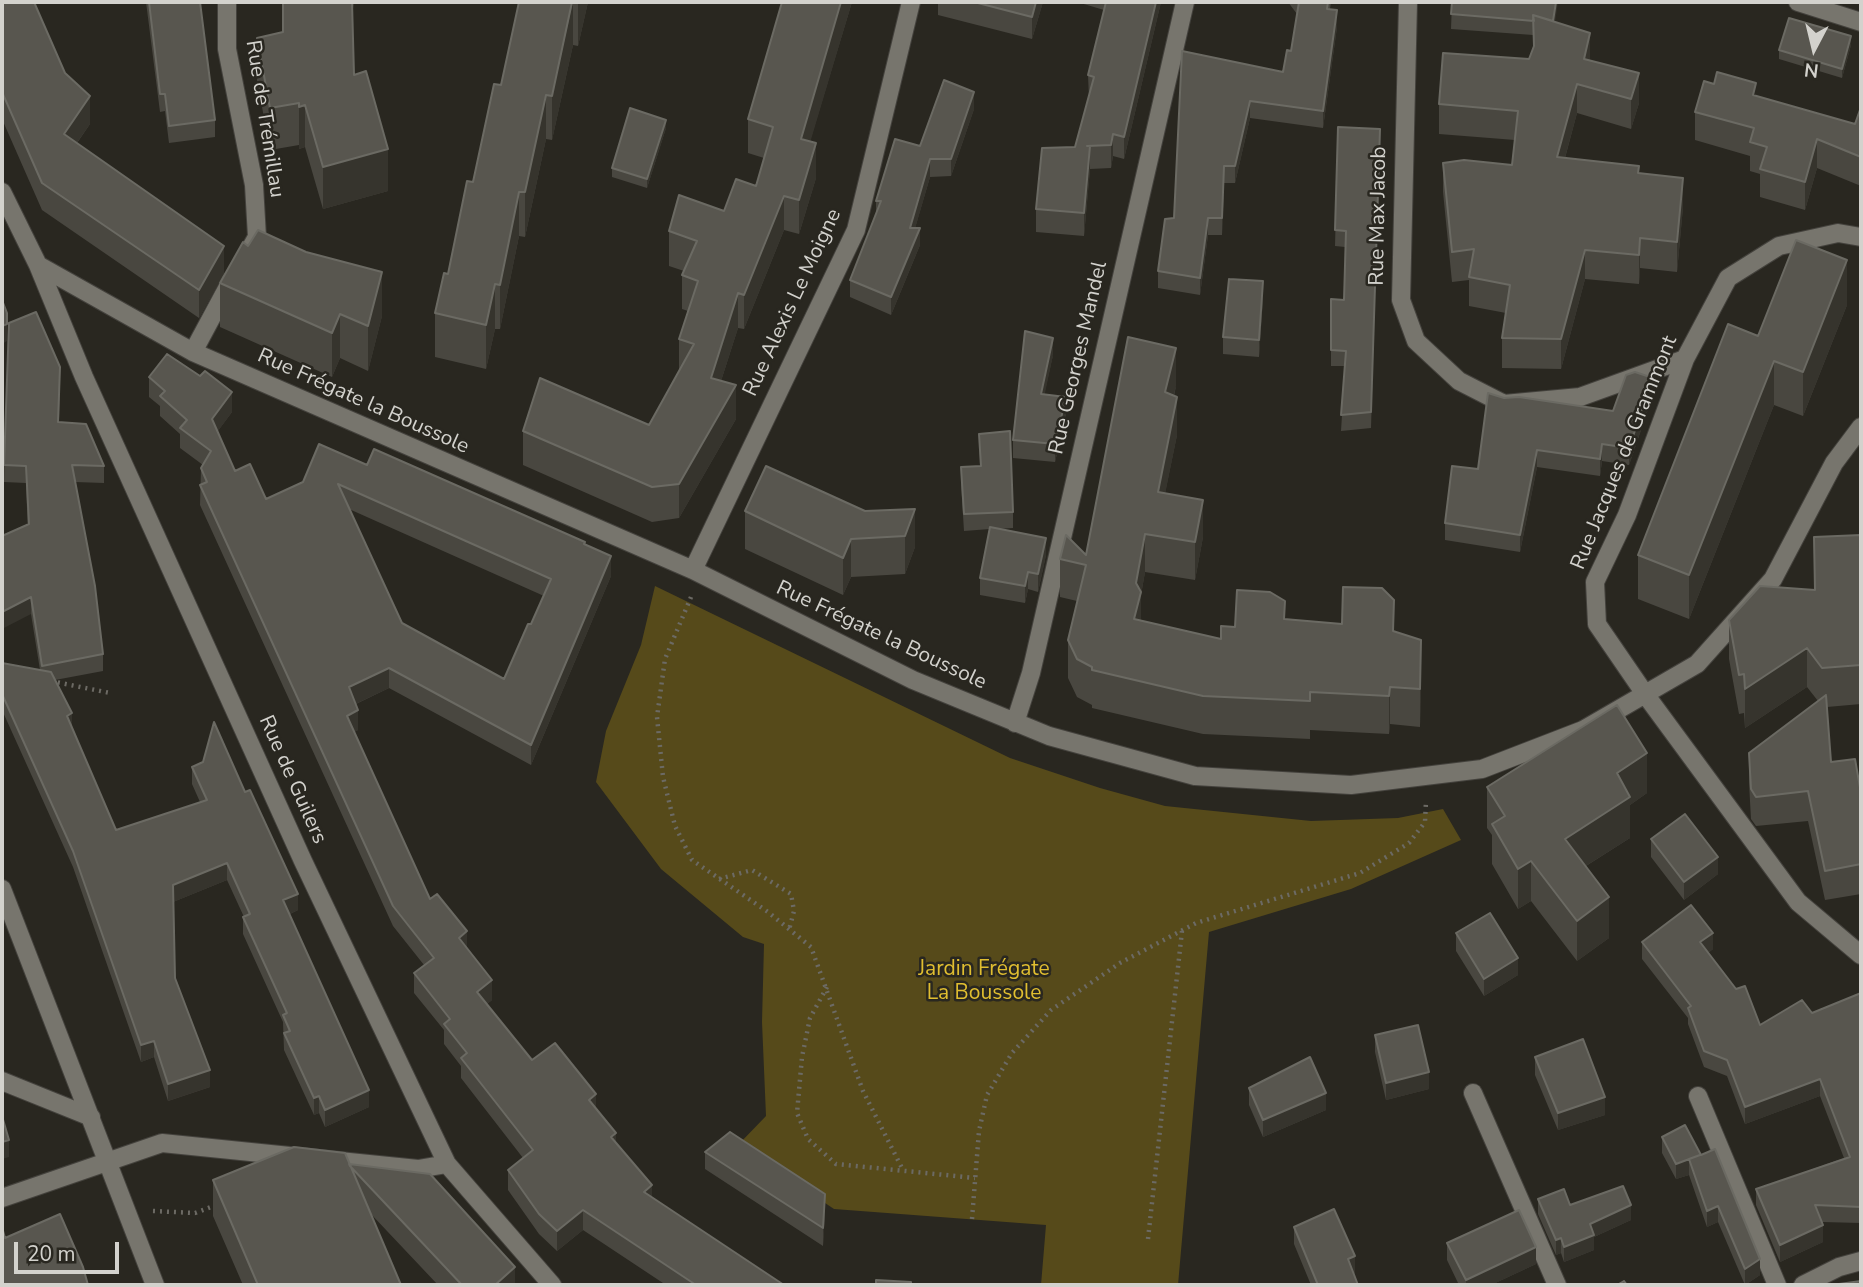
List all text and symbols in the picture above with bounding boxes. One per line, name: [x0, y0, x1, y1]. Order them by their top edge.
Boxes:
north arrow: [1779, 14, 1849, 84]
street label: Rue de Trémillau: [239, 39, 289, 199]
text: N: [1803, 56, 1820, 84]
street label: Rue Max Jacob: [1365, 146, 1393, 286]
street label: Rue Alexis Le Moigne: [738, 205, 848, 401]
street label: Rue Georges Mandel: [1045, 259, 1113, 457]
street label: Rue Jacques de Grammont: [1566, 332, 1684, 574]
street label: Rue Frégate la Boussole: [253, 344, 473, 460]
street label: Rue Frégate la Boussole: [772, 576, 990, 696]
street label: Rue de Guilers: [252, 712, 332, 848]
park label: Jardin Frégate La Boussole: [918, 957, 1050, 1007]
scale bar: [18, 1228, 122, 1272]
text: 20 m: [27, 1240, 76, 1268]

